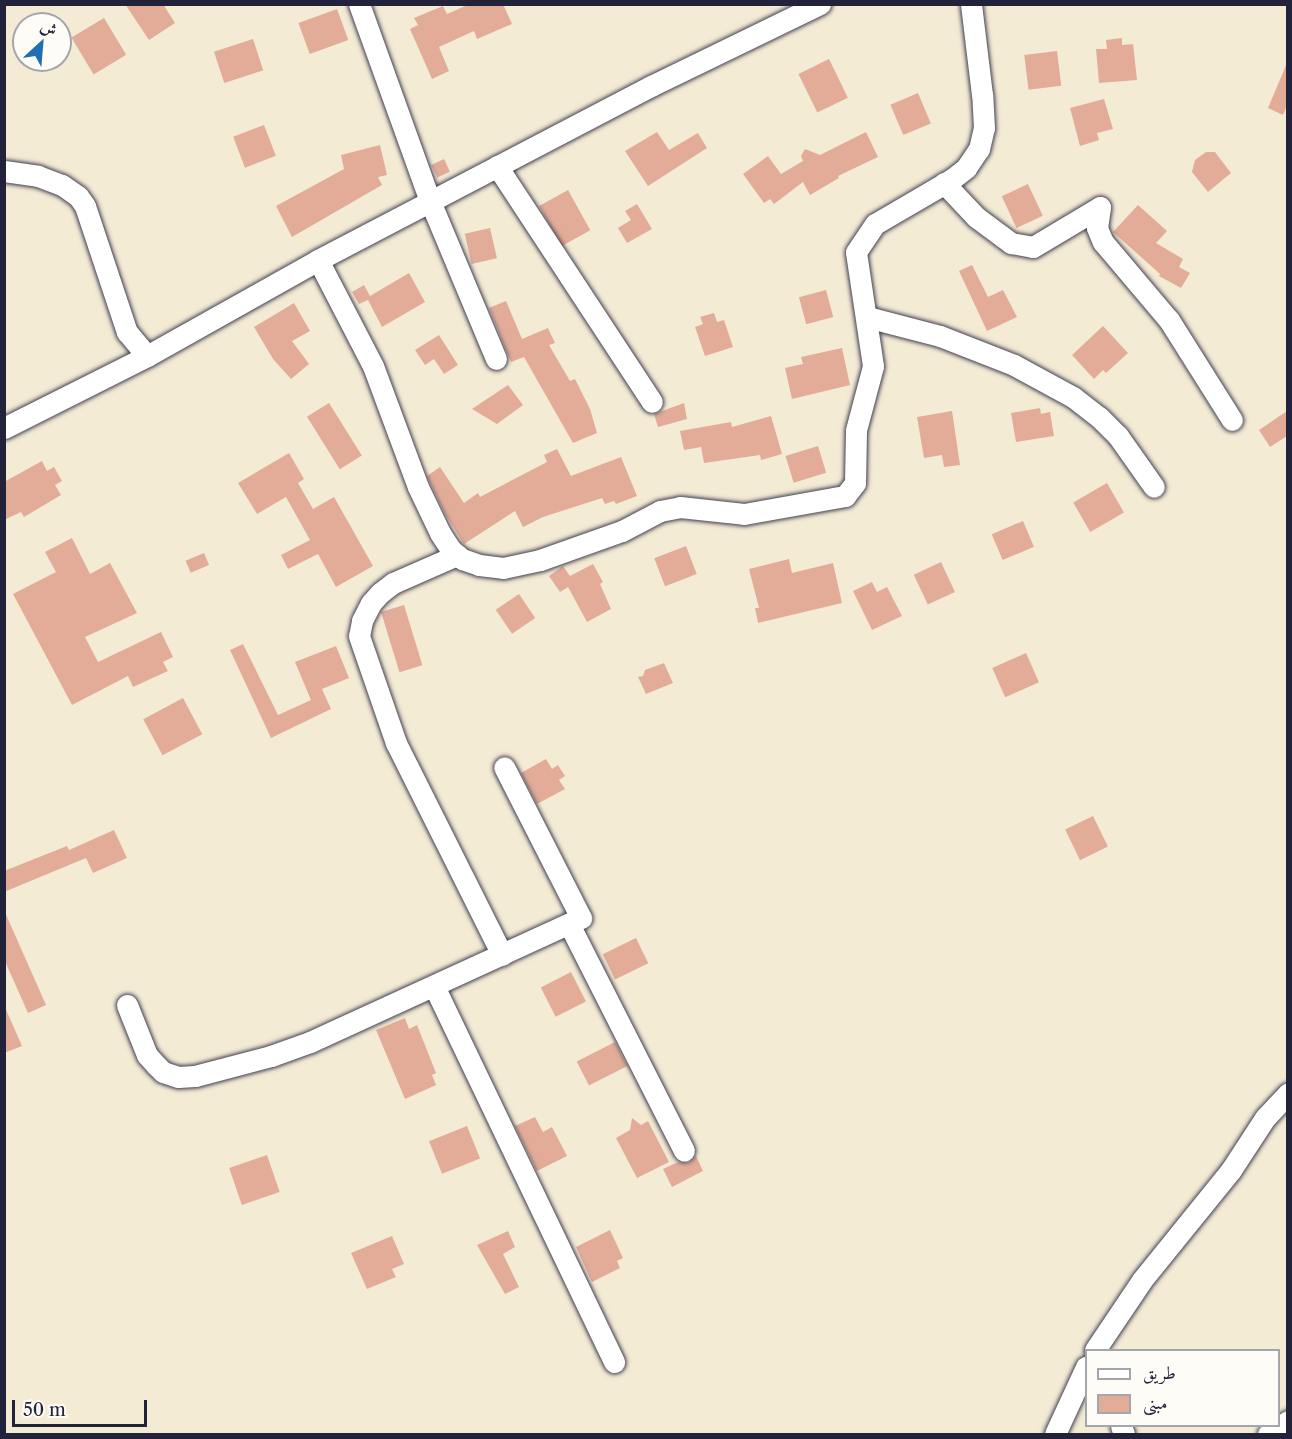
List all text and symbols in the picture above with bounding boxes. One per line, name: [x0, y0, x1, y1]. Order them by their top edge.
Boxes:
north arrow: [12, 12, 72, 72]
text: ش: [37, 15, 61, 40]
legend: [1085, 1349, 1280, 1427]
text: طريق: [1143, 1362, 1176, 1384]
scale bar: [15, 1388, 150, 1426]
text: مبنى: [1143, 1392, 1168, 1414]
text: 50 m: [23, 1399, 66, 1421]

